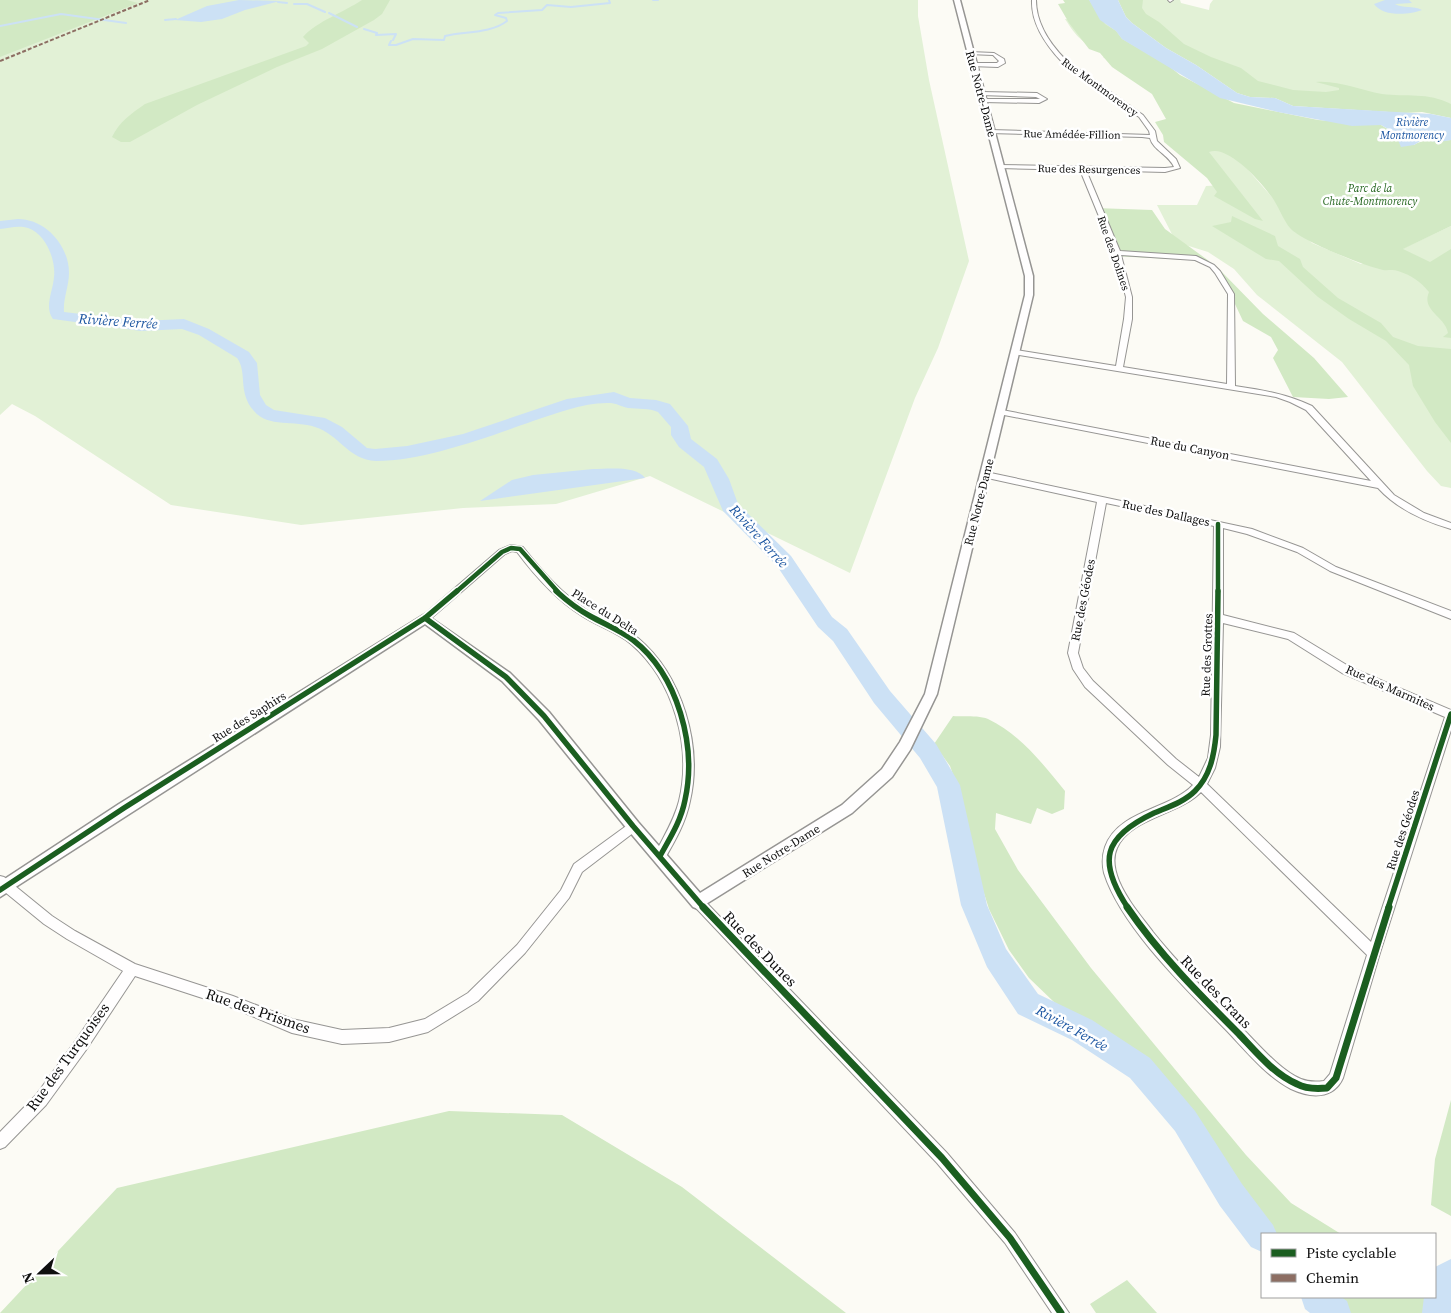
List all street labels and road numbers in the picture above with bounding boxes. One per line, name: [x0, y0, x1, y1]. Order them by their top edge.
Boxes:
street label: Rue Notre-Dame: [962, 49, 1000, 139]
street label: Rue Montmorency: [1058, 55, 1141, 120]
street label: Rue Amédée-Fillion: [1023, 126, 1121, 143]
street label: Rue des Resurgences: [1038, 161, 1141, 178]
street label: Rue des Dolines: [1094, 214, 1133, 293]
street label: Rue du Canyon: [1149, 432, 1231, 464]
street label: Rue Notre-Dame: [960, 457, 998, 547]
street label: Rue des Dallages: [1121, 496, 1211, 530]
street label: Rue des Géodes: [1067, 558, 1099, 642]
street label: Place du Delta: [569, 585, 642, 639]
street label: Rue des Grottes: [1198, 613, 1216, 697]
street label: Rue des Marmites: [1343, 661, 1437, 715]
street label: Rue des Saphirs: [209, 688, 289, 746]
street label: Rue des Géodes: [1382, 788, 1424, 872]
street label: Rue Notre-Dame: [739, 821, 823, 881]
street label: Rue des Dunes: [719, 906, 802, 991]
street label: Rue des Crans: [1176, 950, 1257, 1033]
street label: Rue des Prismes: [203, 983, 313, 1038]
street label: Rue des Turquoises: [21, 998, 114, 1115]

